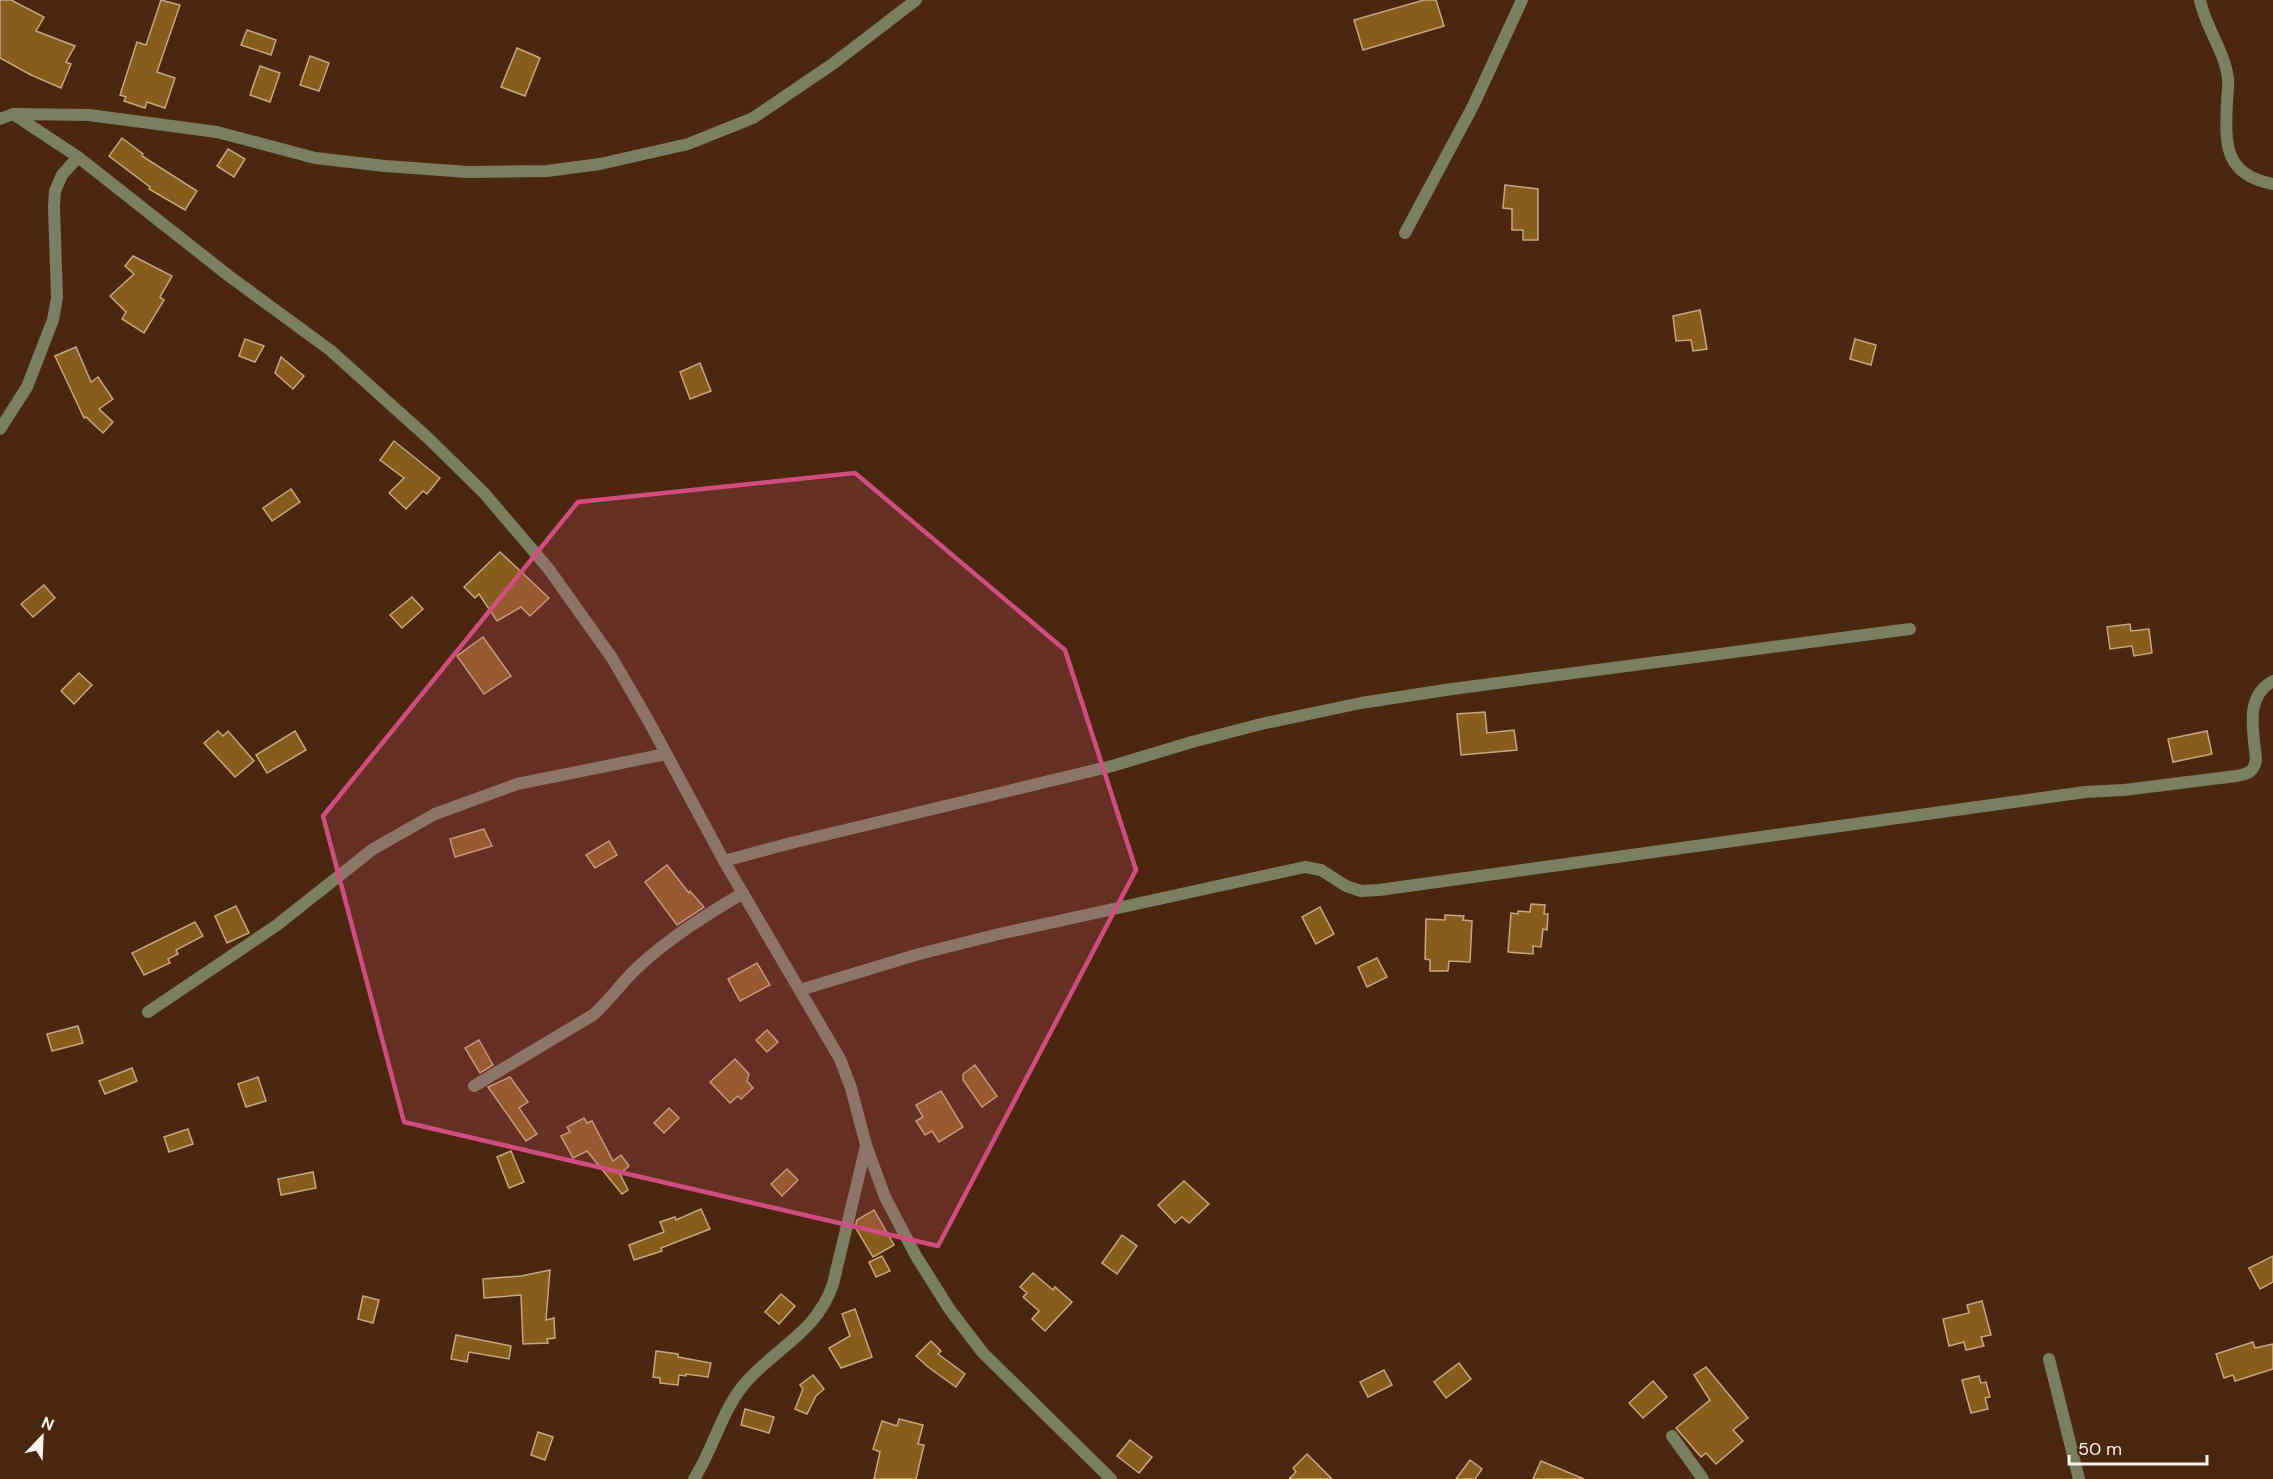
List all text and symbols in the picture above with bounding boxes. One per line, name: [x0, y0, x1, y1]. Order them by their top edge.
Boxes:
north arrow: [12, 1407, 72, 1467]
text: N: [38, 1412, 57, 1436]
scale bar: [2069, 1428, 2207, 1466]
text: 50 m: [2078, 1437, 2122, 1461]

